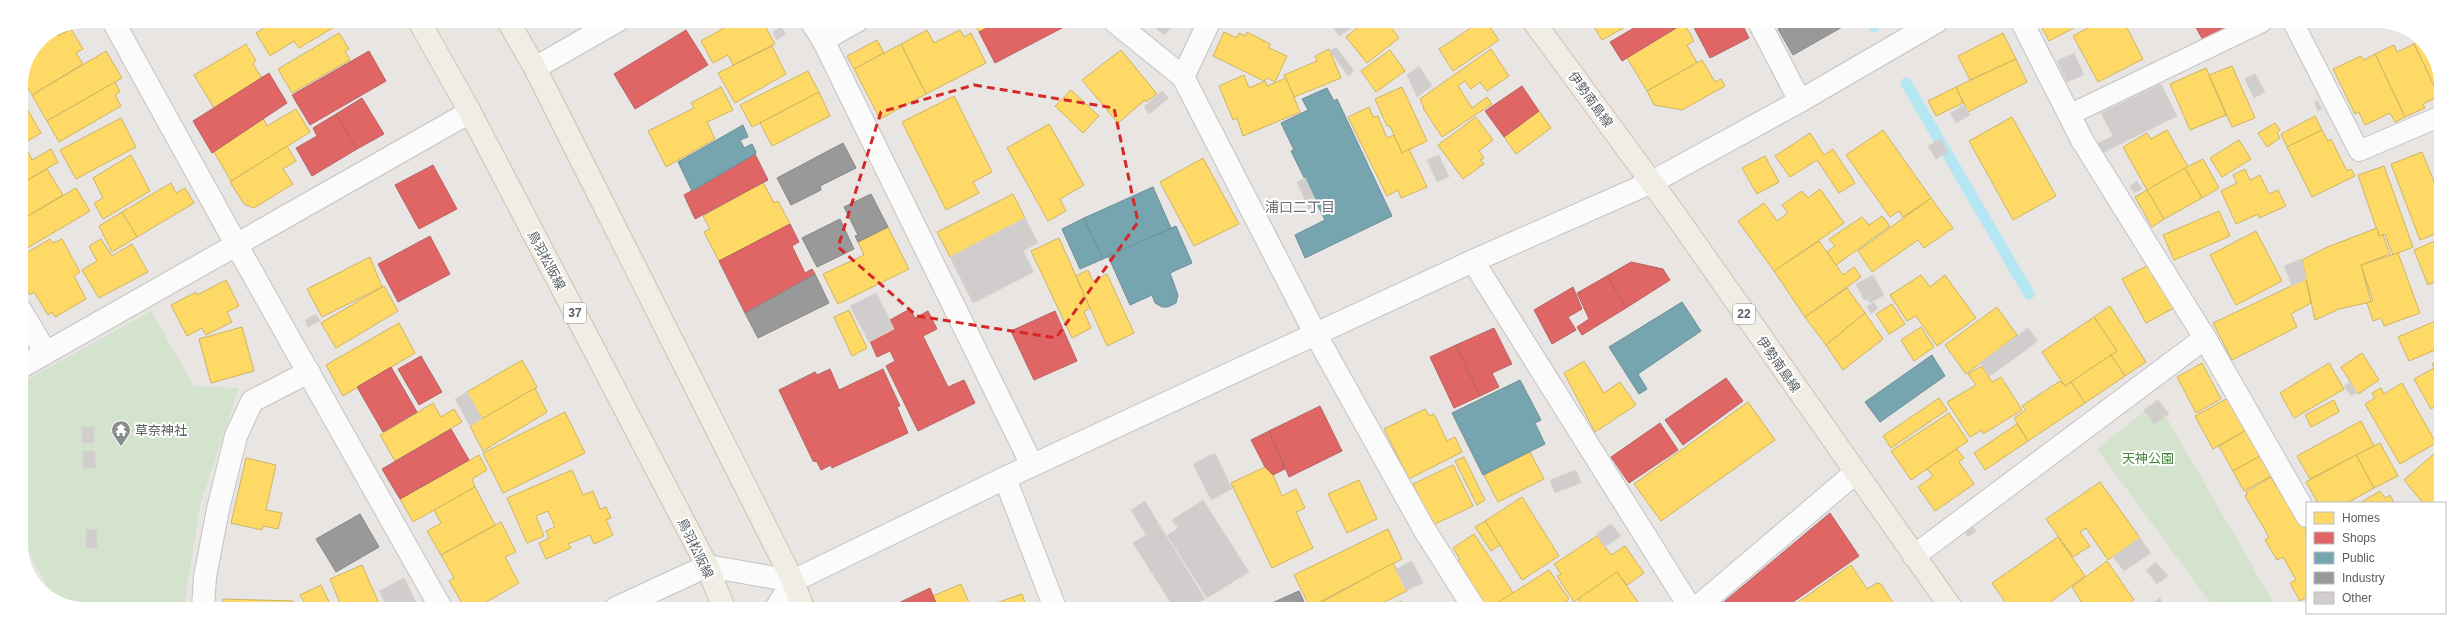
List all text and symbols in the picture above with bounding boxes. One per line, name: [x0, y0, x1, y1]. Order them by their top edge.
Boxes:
street label: 伊勢南島線: [1565, 69, 1616, 130]
district label: 浦口二丁目: [1265, 199, 1335, 215]
street label: 鳥羽松阪線: [525, 228, 568, 292]
road number: 37: [564, 303, 586, 323]
road number: 22: [1733, 304, 1755, 324]
street label: 伊勢南島線: [1754, 333, 1803, 395]
temple icon: 草奈神社: [110, 419, 132, 447]
place label: 草奈神社: [135, 423, 187, 438]
park label: 天神公園: [2122, 451, 2174, 466]
legend: [2306, 502, 2446, 614]
text: Homes: [2342, 511, 2380, 525]
street label: 鳥羽松阪線: [675, 516, 717, 581]
text: Shops: [2342, 531, 2376, 545]
text: Public: [2342, 551, 2375, 565]
text: Industry: [2342, 571, 2385, 585]
text: Other: [2342, 591, 2372, 605]

